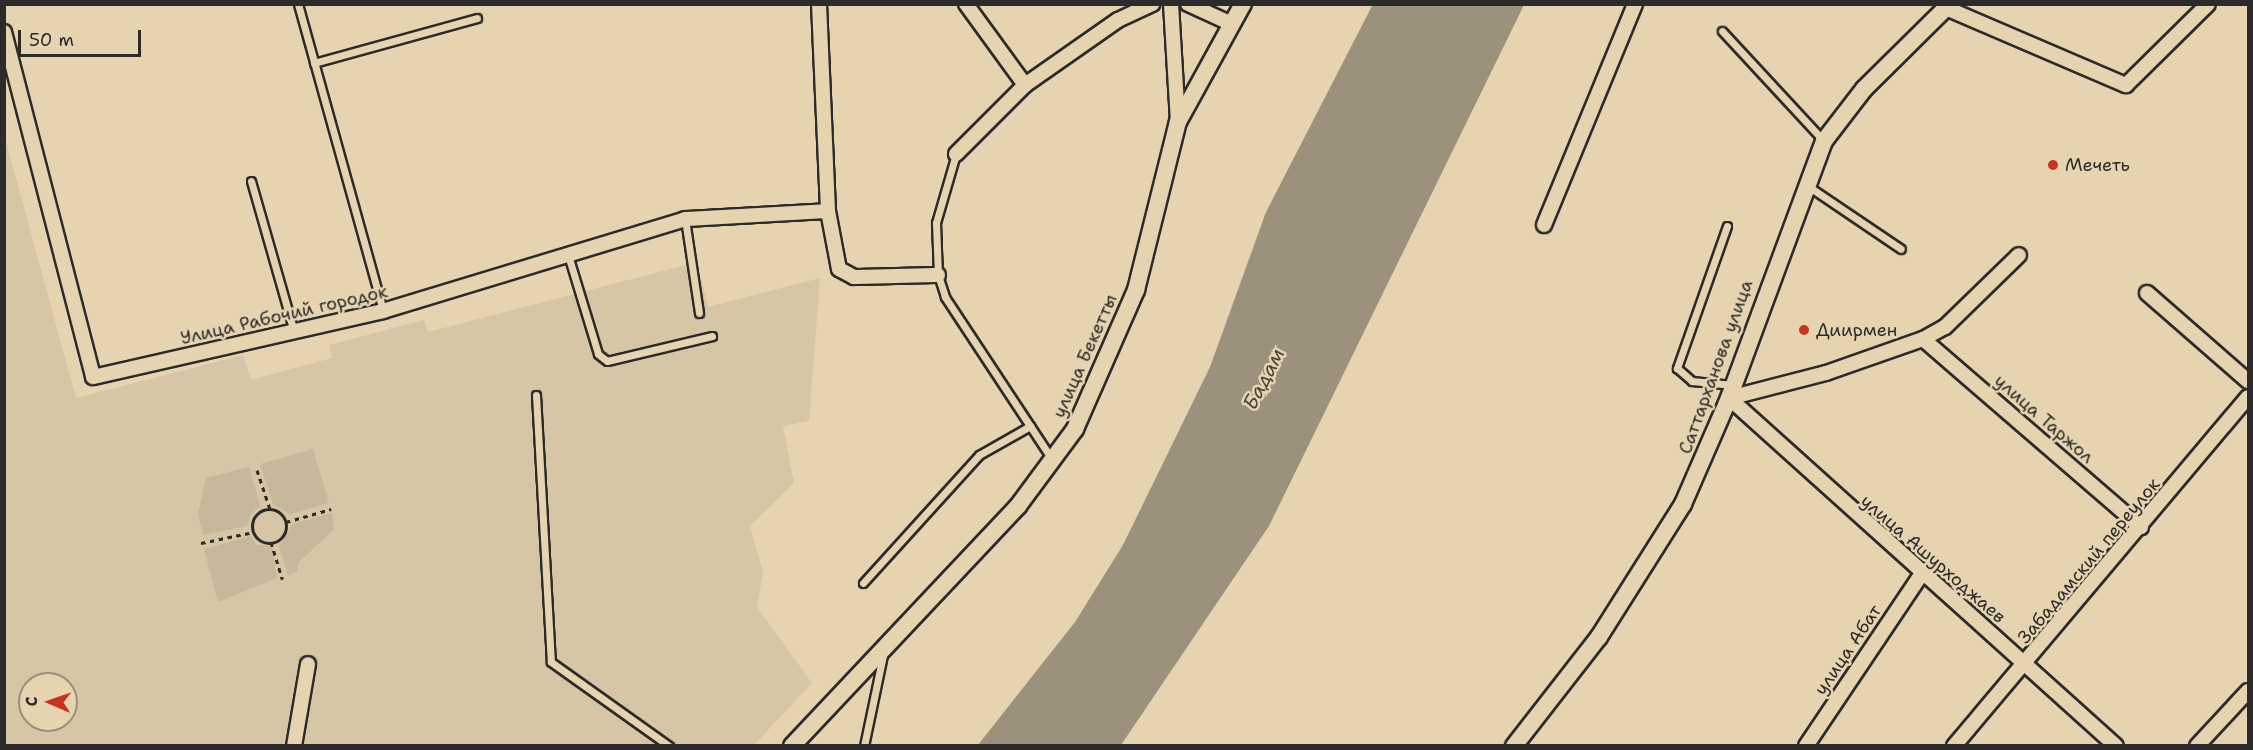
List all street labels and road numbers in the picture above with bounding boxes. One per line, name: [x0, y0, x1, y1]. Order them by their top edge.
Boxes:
street label: Саттарханова улица: [1674, 277, 1758, 457]
street label: Улица Рабочий городок: [178, 281, 390, 349]
street label: улица Бекетты: [1048, 291, 1122, 421]
street label: улица Таржол: [1990, 370, 2098, 468]
street label: Забадамский переулок: [2013, 474, 2165, 648]
street label: улица Ашурходжаев: [1856, 490, 2010, 628]
street label: улица Абат: [1810, 601, 1886, 699]

